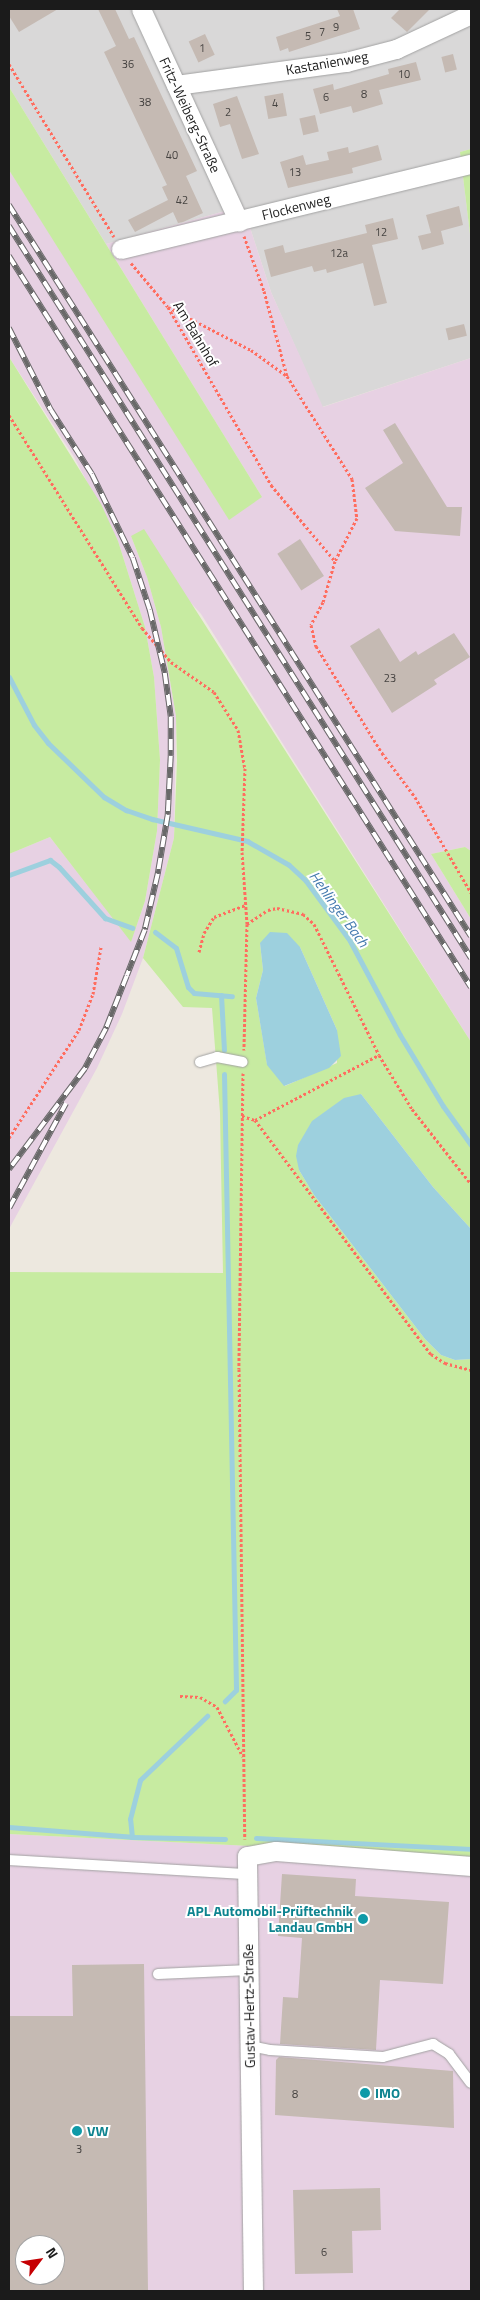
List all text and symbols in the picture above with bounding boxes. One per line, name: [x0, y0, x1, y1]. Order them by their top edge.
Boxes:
house number: 9: [333, 20, 339, 34]
house number: 7: [319, 25, 325, 39]
house number: 5: [305, 29, 311, 43]
house number: 1: [199, 41, 205, 55]
street label: Kastanienweg: [284, 47, 370, 79]
street label: Fritz-Weiberg-Straße: [156, 55, 224, 175]
house number: 36: [122, 57, 134, 71]
house number: 10: [398, 67, 410, 81]
house number: 8: [361, 87, 367, 101]
house number: 6: [323, 90, 329, 104]
house number: 38: [139, 95, 151, 109]
house number: 4: [272, 96, 278, 110]
house number: 2: [225, 105, 231, 119]
house number: 40: [166, 148, 178, 162]
house number: 13: [289, 165, 301, 179]
street label: Flockenweg: [260, 190, 332, 224]
house number: 42: [176, 193, 188, 207]
house number: 12: [375, 225, 387, 239]
house number: 12a: [330, 246, 348, 260]
street label: Am Bahnhof: [170, 298, 222, 370]
house number: 23: [384, 671, 396, 685]
water label: Hehlinger Bach: [306, 868, 372, 950]
place label: APL Automobil-Prüftechnik Landau GmbH: [187, 1903, 353, 1935]
marker: APL Automobil-Prüftechnik Landau GmbH: [357, 1913, 369, 1925]
street label: Gustav-Hertz-Straße: [240, 1944, 258, 2068]
place label: IMO: [375, 2085, 400, 2101]
house number: 8: [292, 2087, 298, 2101]
marker: IMO: [359, 2087, 371, 2099]
place label: VW: [87, 2123, 108, 2139]
marker: VW: [71, 2125, 83, 2137]
house number: 3: [76, 2142, 82, 2156]
north arrow: [15, 2235, 65, 2285]
text: N: [41, 2243, 64, 2262]
house number: 6: [321, 2245, 327, 2259]

